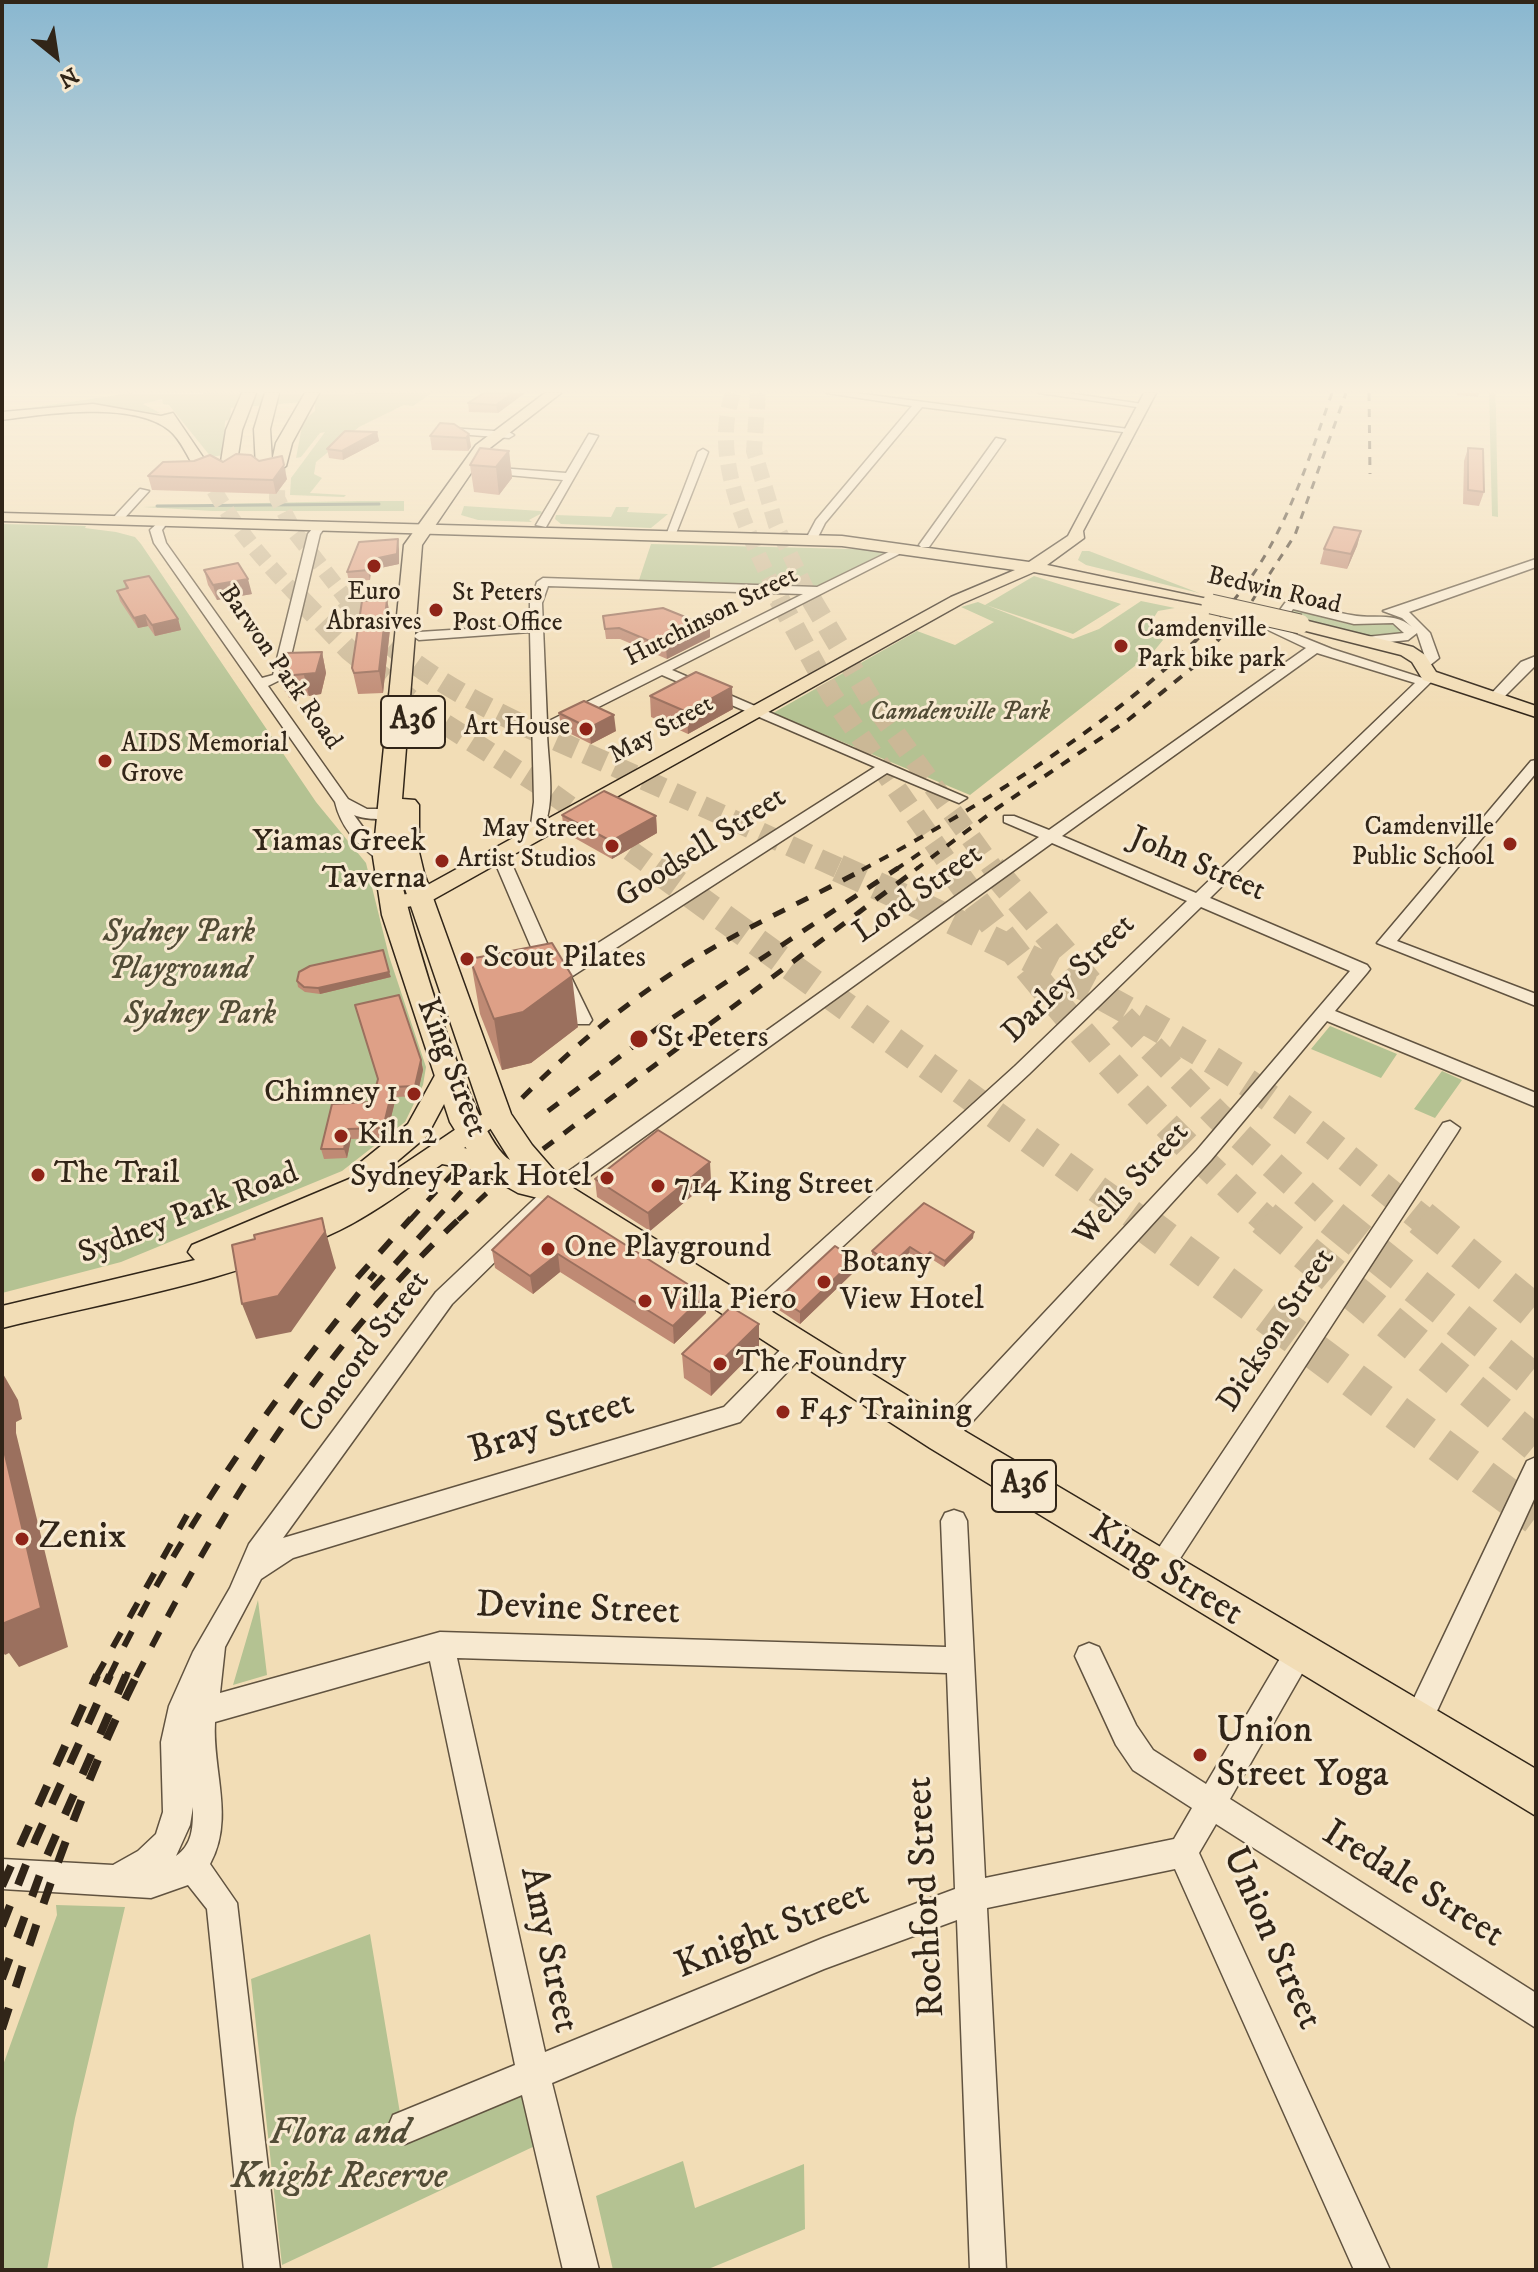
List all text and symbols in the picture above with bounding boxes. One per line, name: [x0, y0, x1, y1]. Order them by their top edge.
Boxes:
north arrow: [16, 16, 96, 96]
text: N: [54, 61, 83, 93]
marker: Euro Abrasives: [365, 557, 383, 575]
street label: Hutchinson Street: [621, 561, 803, 675]
street label: Bedwin Road: [1204, 561, 1344, 623]
place label: Euro Abrasives: [326, 578, 422, 640]
place label: St Peters Post Office: [452, 579, 562, 640]
street label: Barwon Park Road: [211, 580, 347, 756]
marker: St Peters Post Office: [427, 601, 445, 619]
place label: Camdenville Park bike park: [1137, 615, 1286, 676]
marker: Camdenville Park bike park: [1112, 637, 1130, 655]
street label: May Street: [605, 690, 719, 772]
road number: A36: [381, 696, 445, 748]
park label: Camdenville Park: [870, 698, 1050, 730]
place label: Art House: [464, 713, 570, 745]
marker: Art House: [577, 720, 595, 738]
place label: AIDS Memorial Grove: [121, 730, 288, 792]
marker: AIDS Memorial Grove: [96, 752, 114, 770]
street label: Goodsell Street: [610, 780, 794, 918]
place label: Camdenville Public School: [1352, 813, 1494, 874]
place label: May Street Artist Studios: [457, 815, 596, 876]
street label: John Street: [1123, 820, 1271, 912]
place label: Yiamas Greek Taverna: [252, 824, 426, 899]
marker: Camdenville Public School: [1501, 835, 1519, 853]
marker: May Street Artist Studios: [603, 837, 621, 855]
street label: Lord Street: [847, 837, 991, 953]
marker: Yiamas Greek Taverna: [433, 852, 451, 870]
street label: Darley Street: [996, 907, 1144, 1053]
park label: Sydney Park Playground: [103, 915, 255, 990]
place label: Scout Pilates: [483, 940, 646, 978]
marker: Scout Pilates: [458, 950, 476, 968]
street label: King Street: [406, 993, 494, 1143]
park label: Sydney Park: [124, 997, 276, 1035]
place label: St Peters: [657, 1020, 768, 1058]
marker: St Peters: [628, 1028, 650, 1050]
place label: Chimney 1: [264, 1075, 398, 1113]
marker: Chimney 1: [405, 1085, 423, 1103]
street label: Wells Street: [1067, 1115, 1199, 1255]
place label: Kiln 2: [357, 1117, 437, 1155]
marker: Kiln 2: [332, 1127, 350, 1145]
street label: Sydney Park Road: [74, 1155, 304, 1275]
place label: The Trail: [54, 1156, 179, 1194]
place label: Sydney Park Hotel: [350, 1159, 591, 1197]
marker: The Trail: [29, 1166, 47, 1184]
place label: 714 King Street: [674, 1167, 873, 1205]
marker: Sydney Park Hotel: [598, 1169, 616, 1187]
marker: 714 King Street: [649, 1177, 667, 1195]
place label: One Playground: [564, 1230, 771, 1268]
marker: One Playground: [539, 1240, 557, 1258]
street label: Dickson Street: [1211, 1242, 1345, 1420]
place label: Botany View Hotel: [840, 1245, 984, 1320]
street label: Concord Street: [293, 1264, 439, 1442]
marker: Botany View Hotel: [815, 1273, 833, 1291]
place label: Villa Piero: [661, 1282, 796, 1320]
marker: Villa Piero: [636, 1292, 654, 1310]
place label: The Foundry: [736, 1345, 906, 1383]
marker: The Foundry: [711, 1355, 729, 1373]
street label: Bray Street: [464, 1382, 640, 1476]
place label: F45 Training: [799, 1393, 972, 1431]
marker: F45 Training: [774, 1403, 792, 1421]
road number: A36: [992, 1460, 1056, 1512]
street label: King Street: [1080, 1508, 1250, 1638]
place label: Zenix: [38, 1516, 126, 1562]
marker: Zenix: [13, 1530, 31, 1548]
street label: Devine Street: [475, 1585, 681, 1637]
place label: Union Street Yoga: [1216, 1710, 1389, 1800]
marker: Union Street Yoga: [1191, 1746, 1209, 1764]
street label: Rochford Street: [899, 1775, 957, 2019]
street label: Iredale Street: [1313, 1812, 1511, 1960]
street label: Union Street: [1210, 1841, 1330, 2037]
street label: Amy Street: [507, 1863, 587, 2037]
street label: Knight Street: [670, 1873, 876, 1991]
park label: Flora and Knight Reserve: [231, 2112, 447, 2202]

